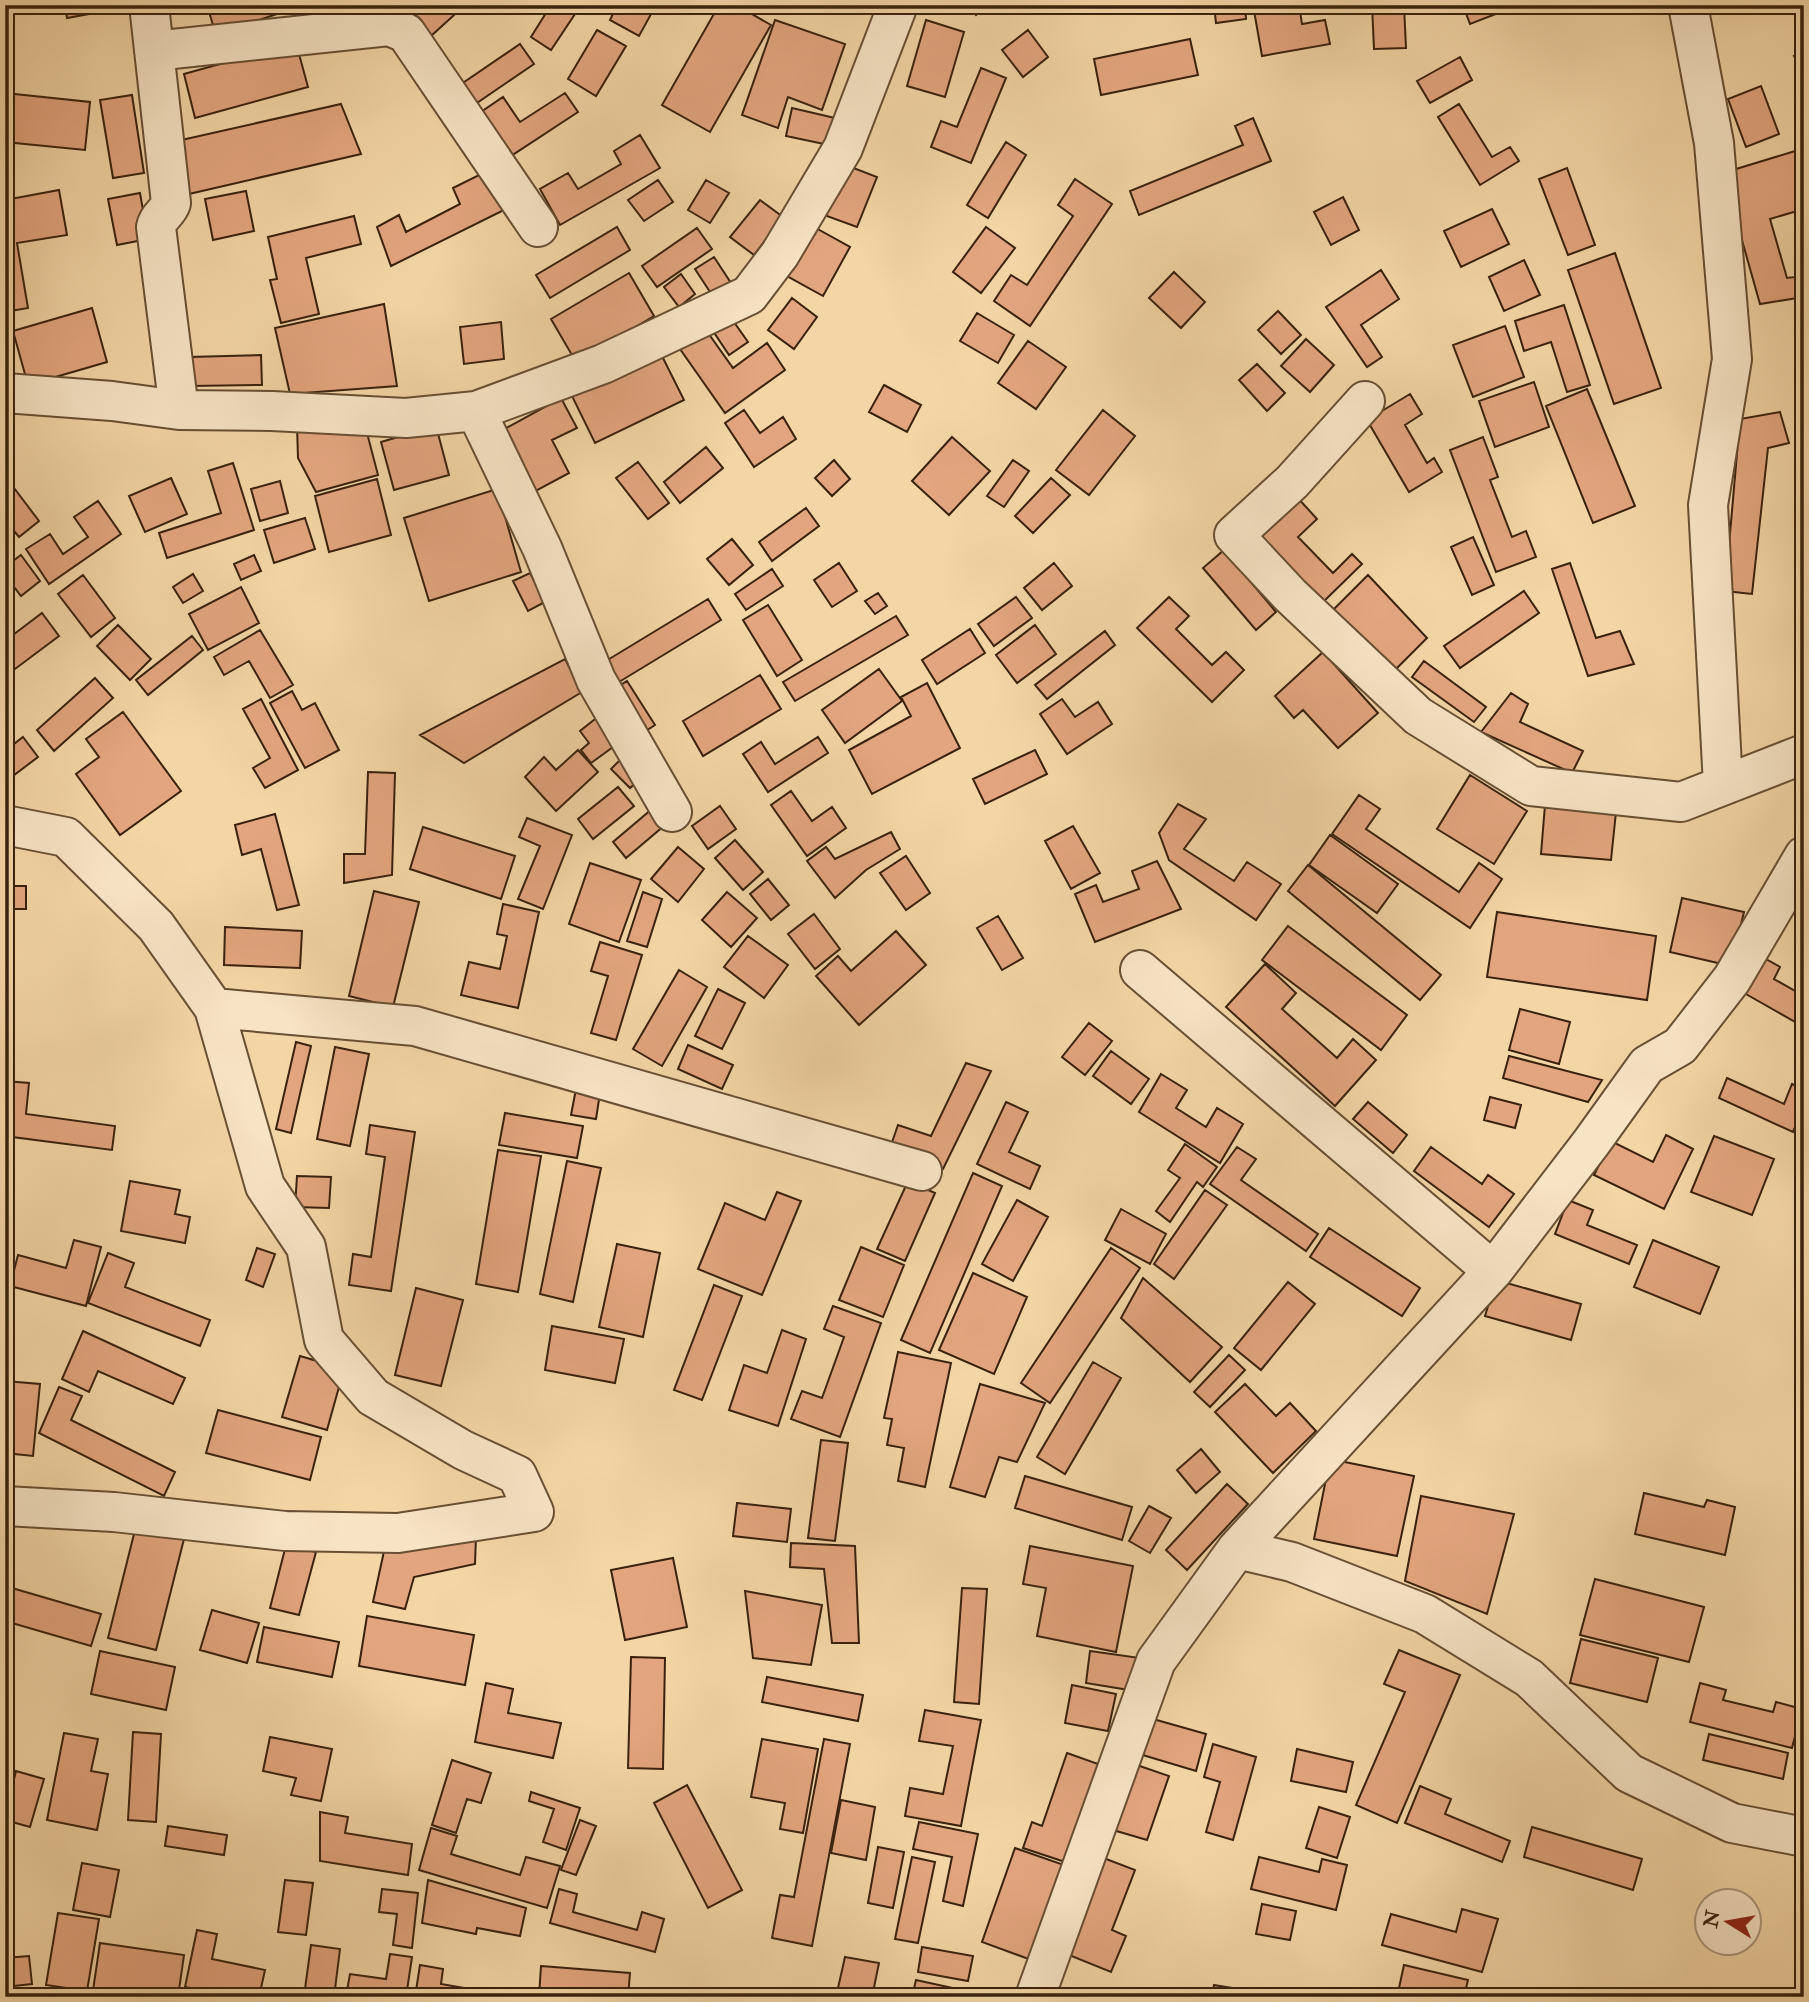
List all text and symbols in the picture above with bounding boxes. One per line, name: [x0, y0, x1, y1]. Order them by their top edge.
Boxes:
north arrow: [1694, 1886, 1764, 1956]
text: N: [1699, 1907, 1726, 1931]

